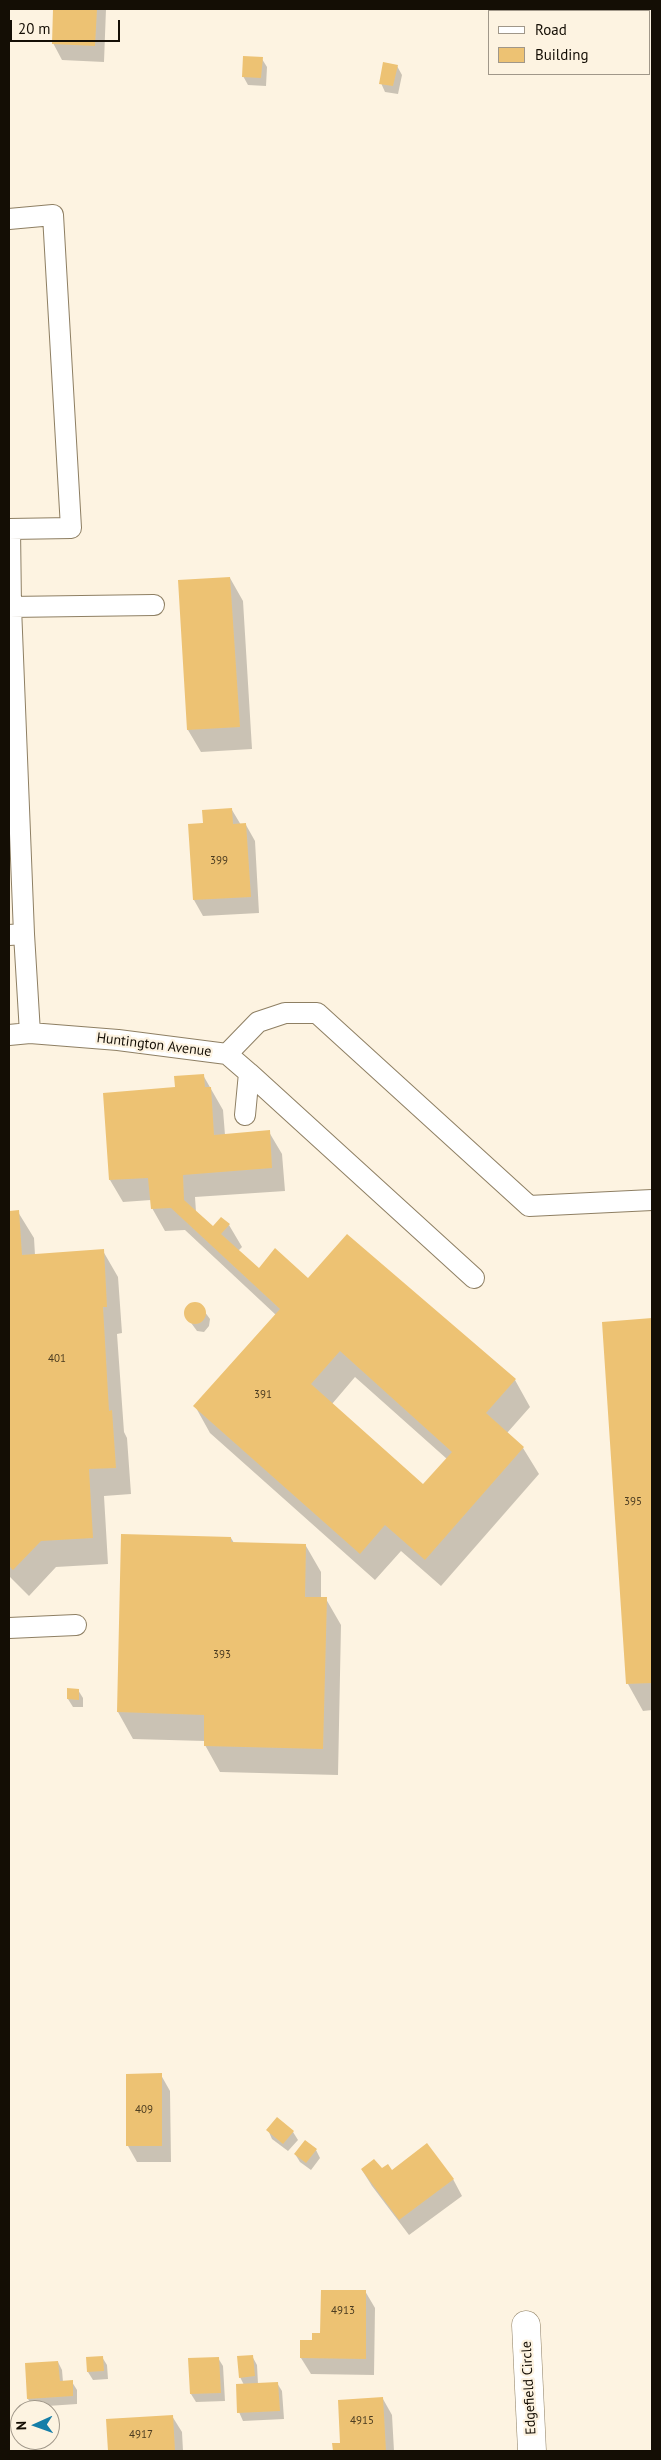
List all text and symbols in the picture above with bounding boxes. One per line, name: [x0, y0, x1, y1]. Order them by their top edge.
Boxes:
scale bar: [12, 10, 122, 42]
legend: [488, 10, 651, 75]
text: 20 m: [18, 19, 51, 38]
text: Road: [535, 20, 567, 39]
text: Building: [535, 45, 589, 64]
house number: 399: [210, 854, 228, 868]
street label: Huntington Avenue: [96, 1030, 212, 1060]
house number: 401: [48, 1352, 66, 1366]
house number: 391: [254, 1388, 272, 1402]
house number: 395: [624, 1495, 642, 1509]
house number: 393: [213, 1648, 231, 1662]
house number: 409: [135, 2103, 153, 2117]
house number: 4913: [331, 2304, 355, 2318]
street label: Edgefield Circle: [518, 2341, 540, 2435]
north arrow: [10, 2400, 60, 2450]
house number: 4915: [350, 2414, 374, 2428]
text: N: [12, 2421, 30, 2430]
house number: 4917: [129, 2428, 153, 2442]

